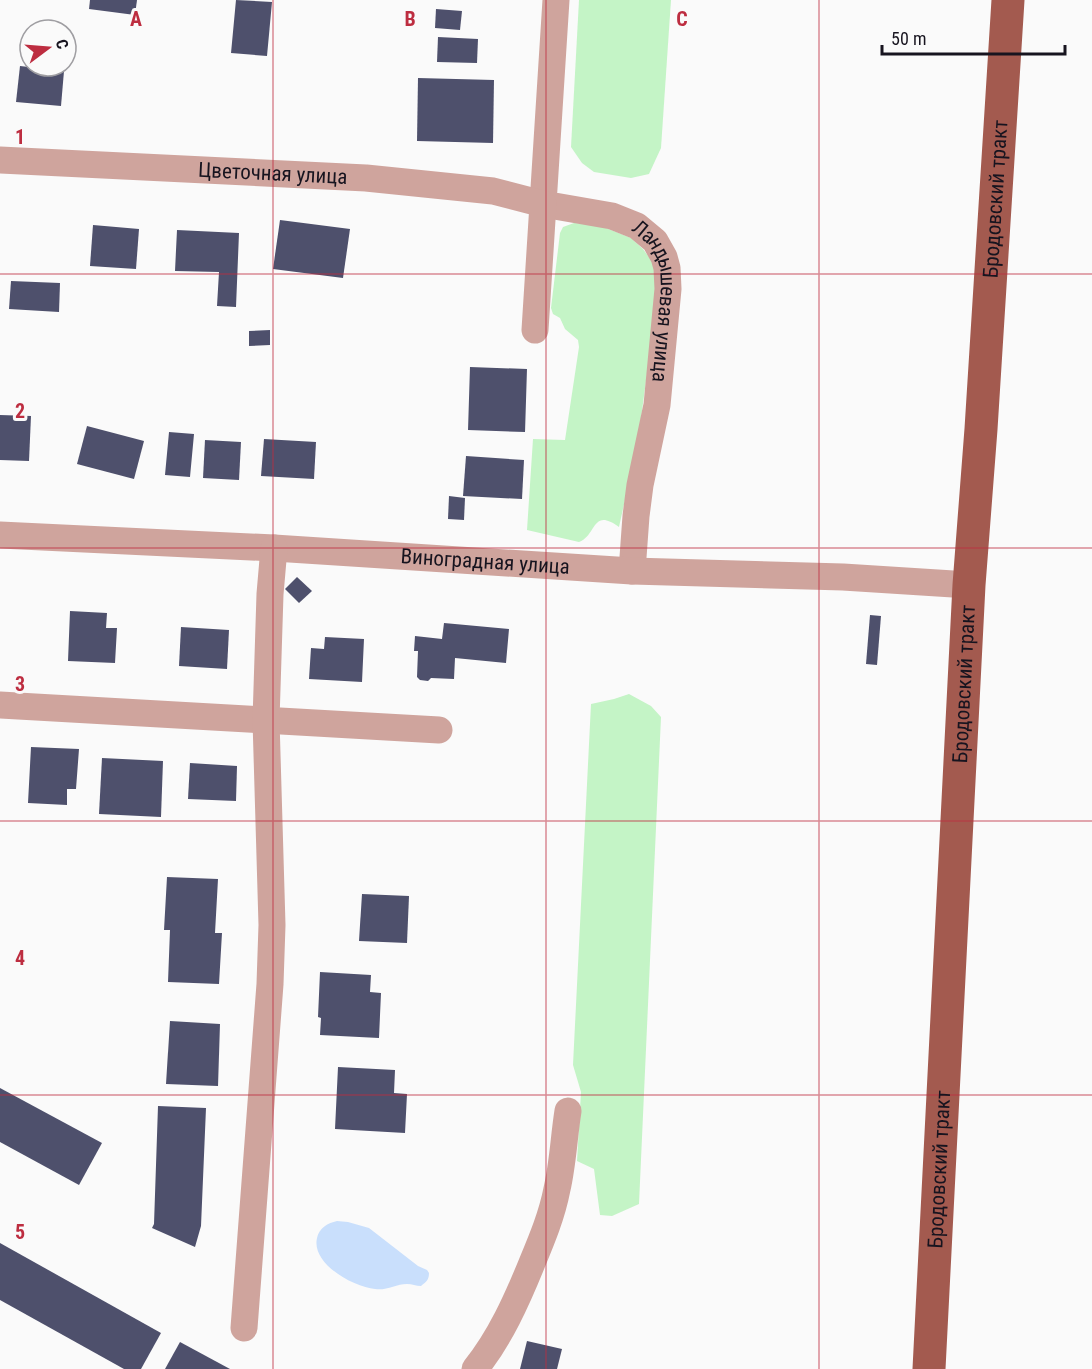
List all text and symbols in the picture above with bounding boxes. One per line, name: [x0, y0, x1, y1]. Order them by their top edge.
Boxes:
text: A: [130, 7, 142, 31]
text: B: [404, 7, 416, 31]
text: C: [676, 7, 688, 31]
north arrow: [18, 18, 78, 78]
scale bar: [882, 18, 1065, 56]
text: 50 m: [891, 28, 926, 49]
text: С: [52, 37, 72, 51]
street label: Бродовский тракт: [979, 119, 1012, 279]
text: 1: [15, 125, 25, 149]
street label: Цветочная улица: [197, 158, 348, 189]
street label: Ландышевая улица: [627, 215, 680, 383]
text: 2: [15, 399, 25, 423]
street label: Виноградная улица: [400, 544, 571, 579]
street label: Бродовский тракт: [948, 604, 980, 764]
text: 3: [15, 672, 25, 696]
text: 4: [15, 946, 25, 970]
street label: Бродовский тракт: [923, 1089, 955, 1249]
text: 5: [15, 1220, 25, 1244]

